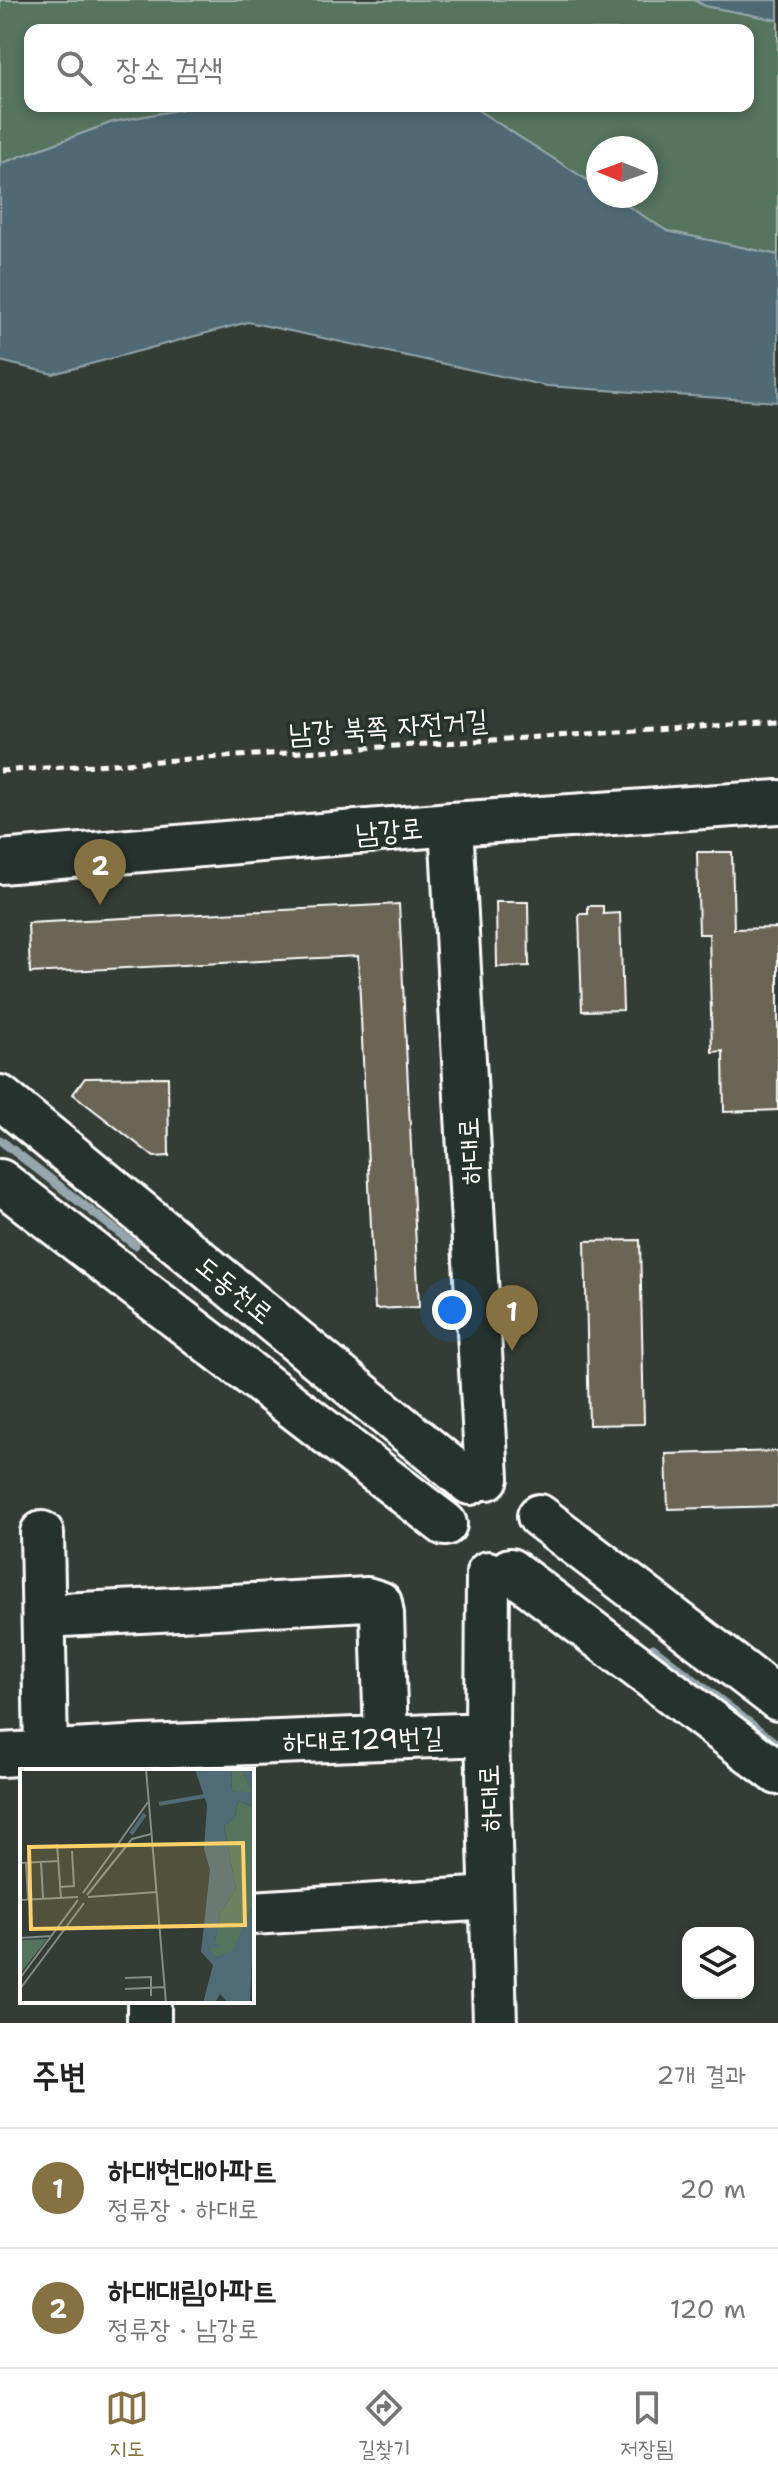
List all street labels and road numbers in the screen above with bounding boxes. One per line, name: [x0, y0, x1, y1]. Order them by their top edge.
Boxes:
street label: 남강 북쪽 자전거길: [287, 700, 489, 752]
street label: 남강로: [354, 808, 424, 852]
street label: 하대로: [448, 1116, 490, 1186]
street label: 도동천로: [188, 1246, 282, 1332]
street label: 하대로129번길: [282, 1717, 444, 1761]
street label: 하대로: [469, 1764, 509, 1832]

